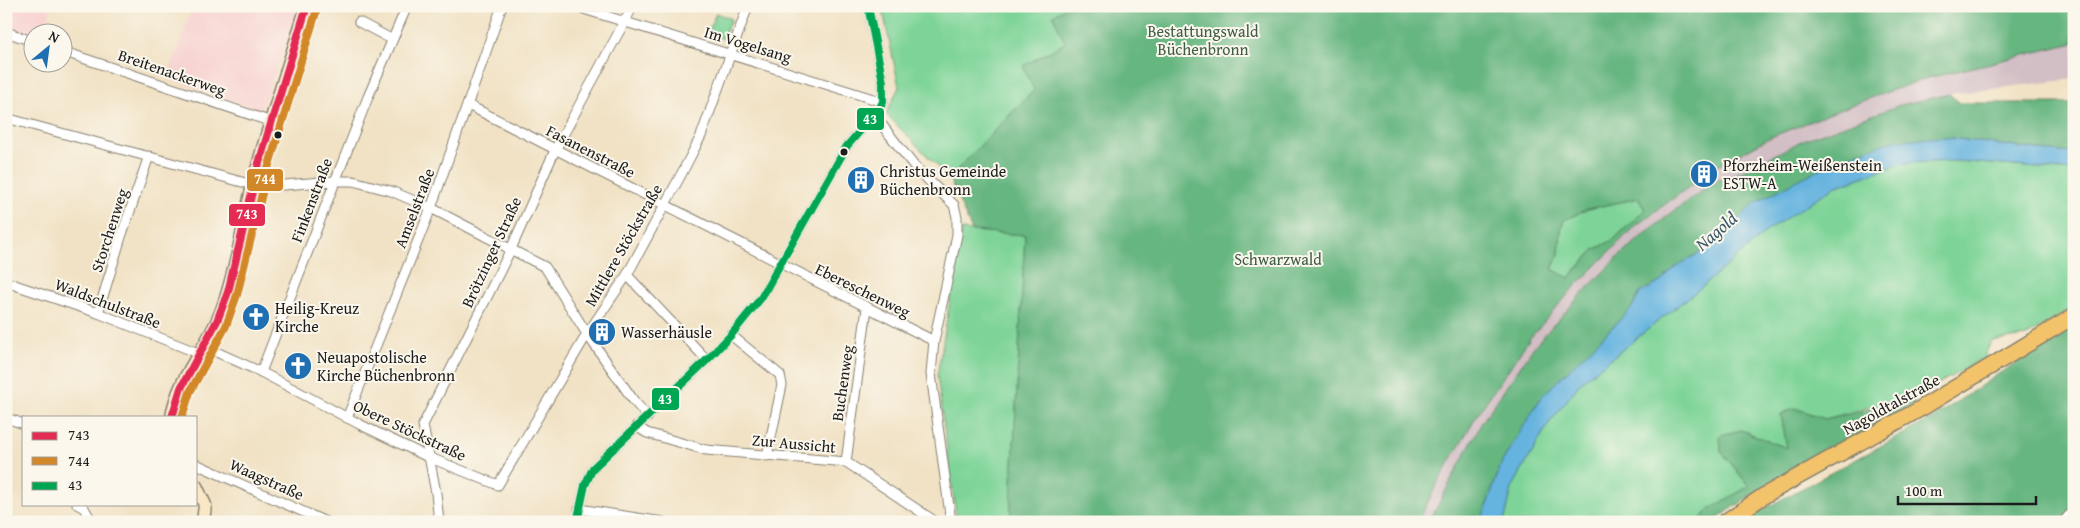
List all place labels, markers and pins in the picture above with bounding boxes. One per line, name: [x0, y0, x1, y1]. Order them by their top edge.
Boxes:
unlabelled marker: [273, 130, 283, 140]
unlabelled marker: [839, 147, 849, 157]
place label: Pforzheim-Weißenstein ESTW-A: [1723, 153, 1882, 195]
place label: Christus Gemeinde Büchenbronn: [880, 159, 1006, 201]
building icon: Pforzheim-Weißenstein ESTW-A: [1689, 159, 1719, 189]
building icon: Christus Gemeinde Büchenbronn: [846, 165, 876, 195]
place label: Heilig-Kreuz Kirche: [275, 296, 359, 338]
church icon: Heilig-Kreuz Kirche: [241, 302, 271, 332]
building icon: Wasserhäusle: [587, 317, 617, 347]
place label: Wasserhäusle: [621, 320, 712, 344]
place label: Neuapostolische Kirche Büchenbronn: [317, 345, 455, 387]
church icon: Neuapostolische Kirche Büchenbronn: [283, 351, 313, 381]

